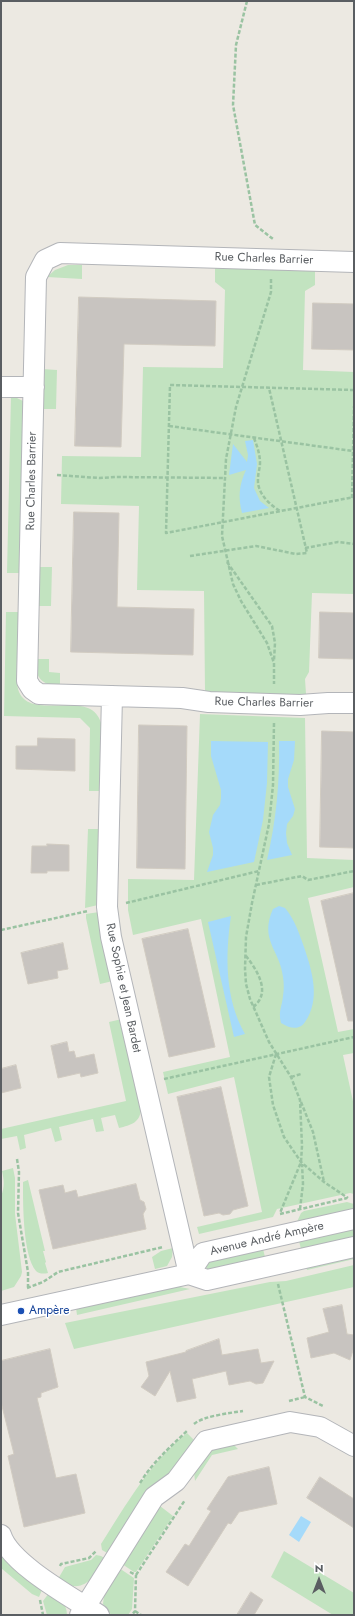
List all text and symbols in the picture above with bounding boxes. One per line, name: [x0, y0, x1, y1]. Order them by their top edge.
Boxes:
street label: Rue Charles Barrier: [214, 250, 314, 268]
street label: Rue Charles Barrier: [24, 432, 40, 530]
street label: Rue Charles Barrier: [215, 695, 313, 711]
street label: Rue Sophie et Jean Bardet: [102, 922, 144, 1054]
street label: Avenue André Ampère: [209, 1219, 325, 1259]
place label: Ampère: [29, 1304, 69, 1318]
marker: Ampère: [16, 1306, 26, 1316]
north arrow: [299, 1560, 339, 1600]
text: N: [315, 1560, 323, 1576]

